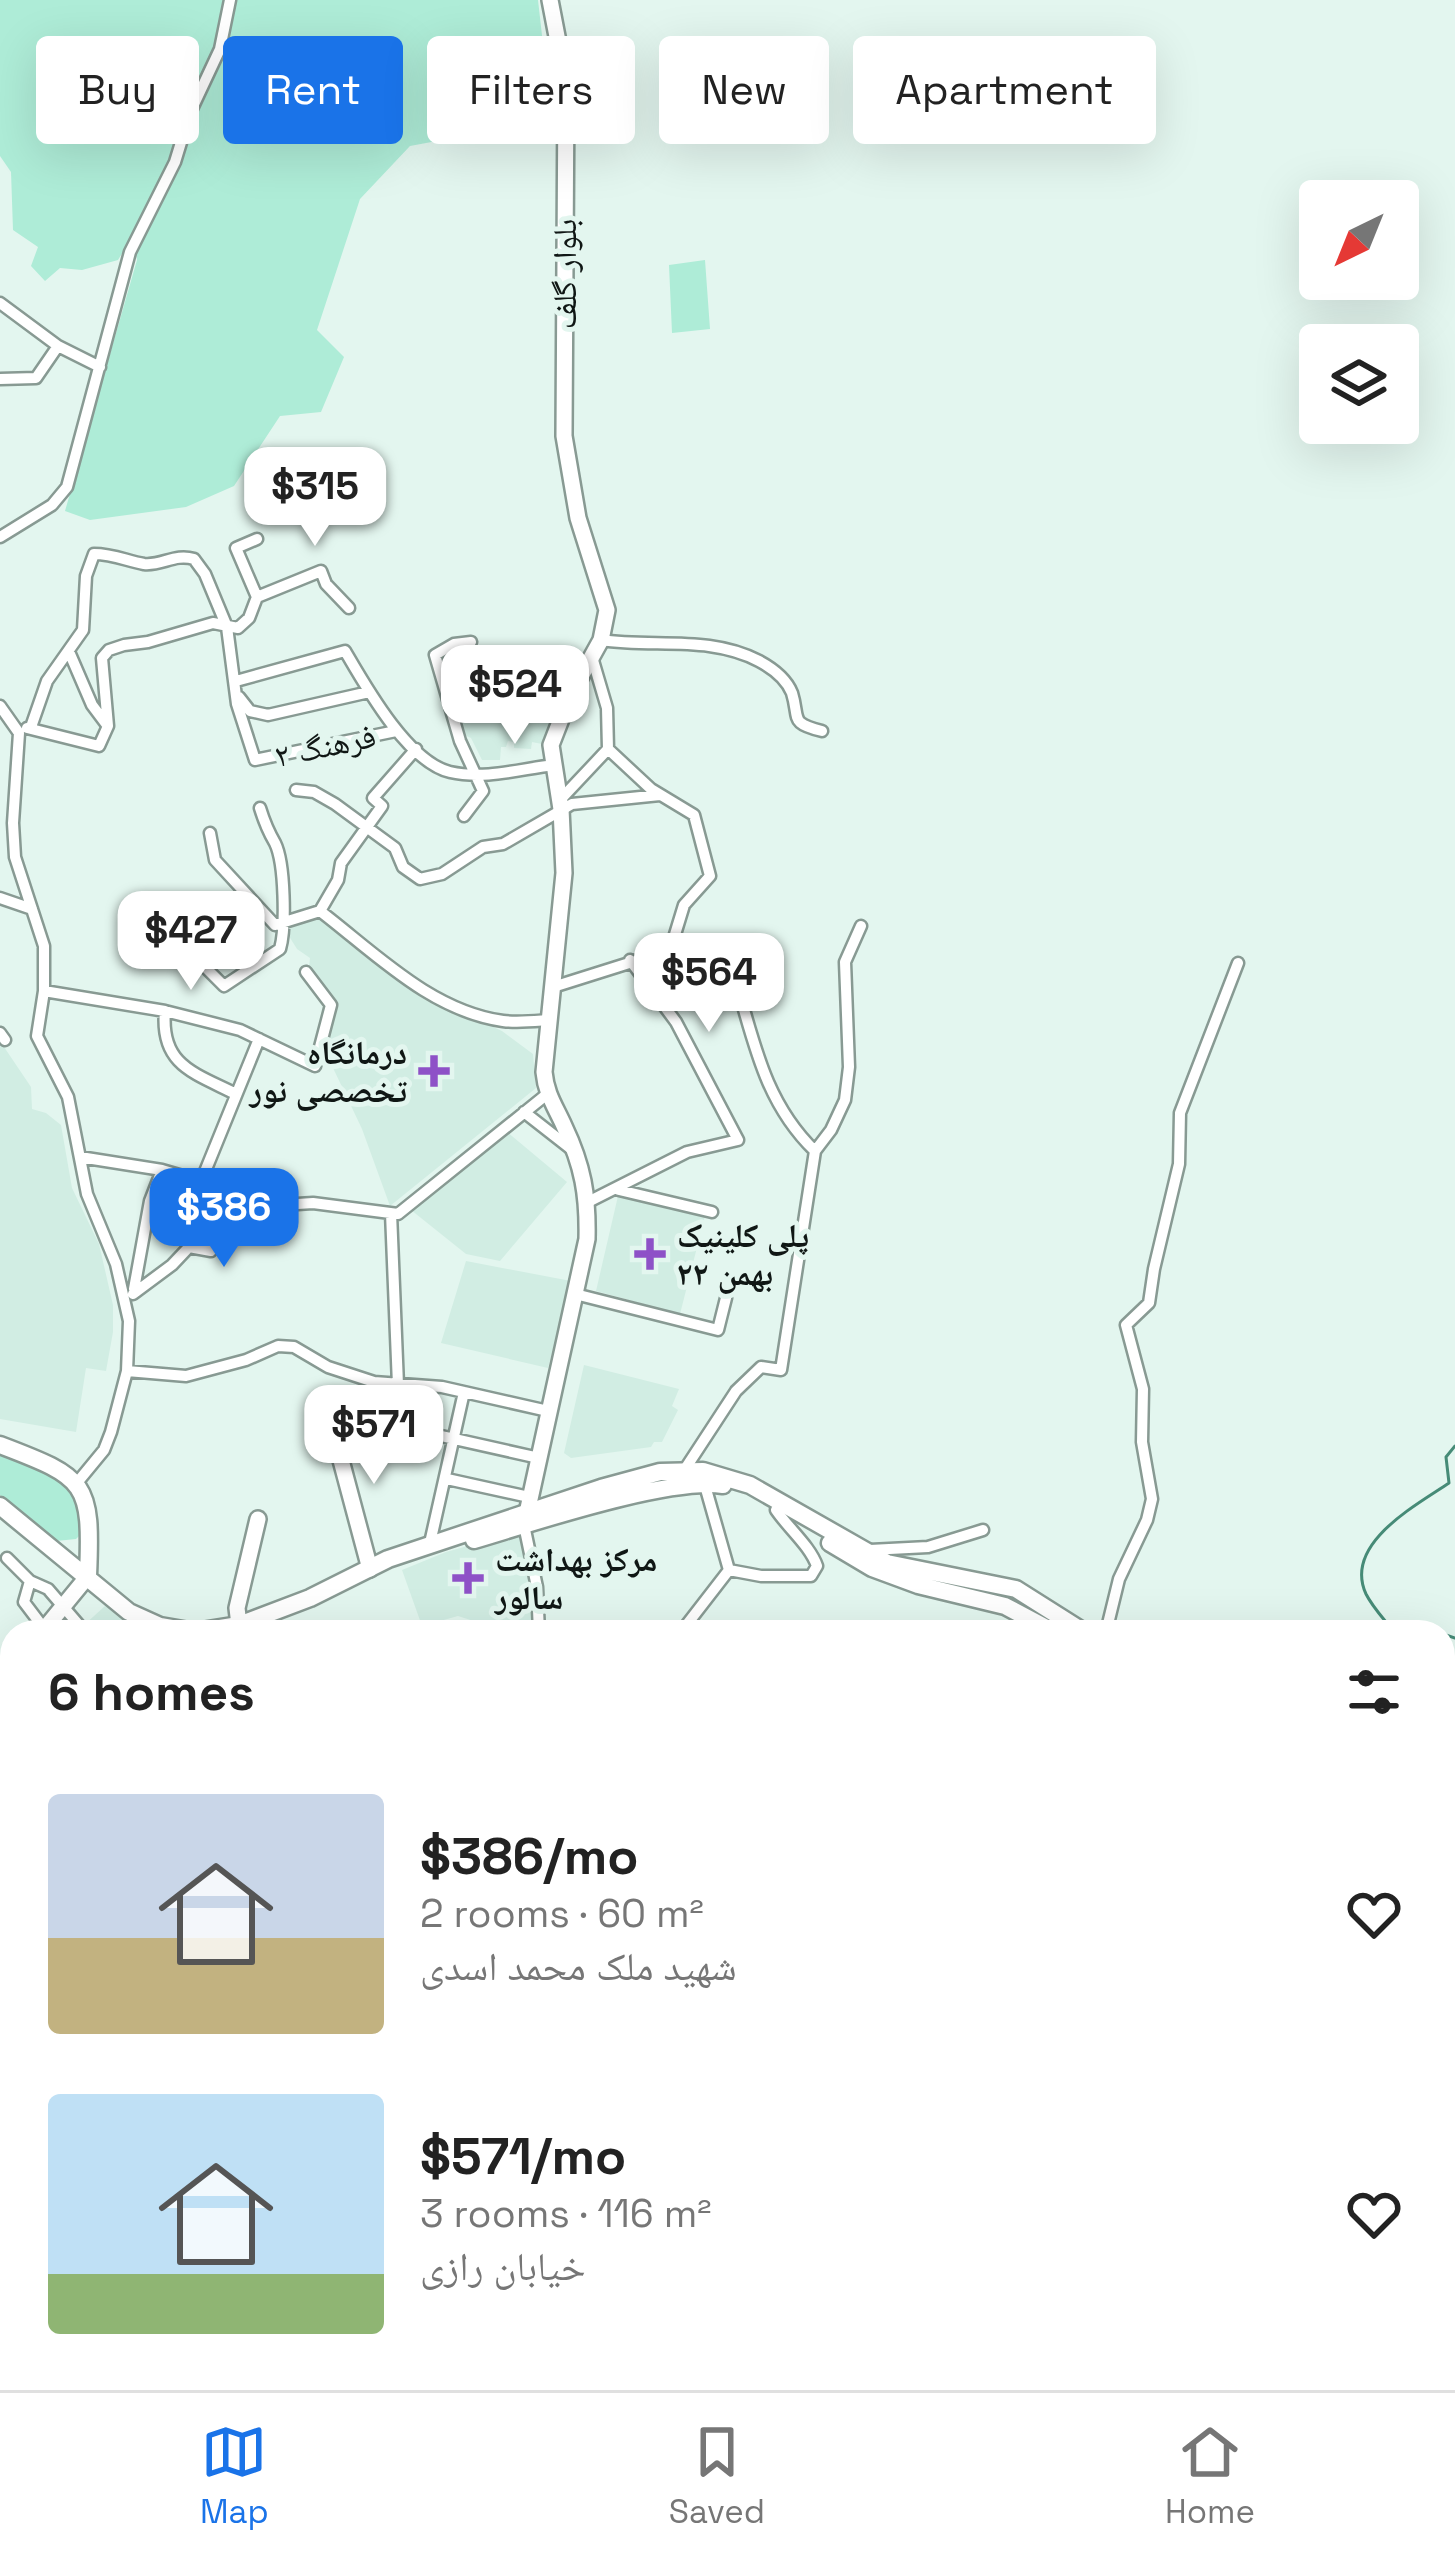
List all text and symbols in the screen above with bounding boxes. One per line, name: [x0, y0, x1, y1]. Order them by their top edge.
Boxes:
chip: Buy: [36, 36, 199, 144]
chip: Rent: [223, 36, 403, 144]
chip: Filters: [427, 36, 635, 144]
chip: New: [659, 36, 829, 144]
chip: Apartment: [853, 36, 1156, 144]
north arrow: [1299, 180, 1419, 300]
map controls: [1299, 180, 1419, 444]
street label: بلوار گلف: [544, 219, 586, 329]
button: layers: [1299, 324, 1419, 444]
pin: $315: [244, 447, 386, 549]
text: $315: [271, 461, 359, 510]
pin: $524: [444, 645, 586, 747]
text: $524: [468, 659, 562, 708]
street label: فرهنگ ۲: [271, 715, 380, 777]
pin: $427: [120, 891, 262, 993]
text: $427: [145, 905, 237, 954]
pin: $564: [638, 933, 780, 1035]
text: $564: [661, 947, 757, 996]
place label: درمانگاه تخصصی نور: [247, 1032, 407, 1112]
marker: درمانگاه تخصصی نور: [418, 1055, 450, 1087]
pin: $386: [153, 1168, 295, 1270]
text: $386: [177, 1182, 271, 1231]
place label: پلی کلینیک ۲۲ بهمن: [677, 1215, 809, 1295]
marker: پلی کلینیک ۲۲ بهمن: [634, 1238, 666, 1270]
pin: $571: [303, 1385, 445, 1487]
text: $571: [331, 1399, 417, 1448]
place label: مرکز بهداشت سالور: [493, 1539, 657, 1619]
marker: مرکز بهداشت سالور: [452, 1562, 484, 1594]
icon: filters: [1341, 1659, 1407, 1725]
text: 6 homes: [48, 1660, 255, 1725]
text: $386/mo: [420, 1824, 639, 1889]
icon: home: [144, 1842, 288, 1986]
icon: heart: [1341, 1881, 1407, 1947]
text: 2 rooms · 60 m²: [420, 1889, 704, 1938]
text: شهید ملک محمد اسدی: [420, 1942, 737, 1991]
text: $571/mo: [420, 2124, 626, 2189]
icon: home: [144, 2142, 288, 2286]
icon: heart: [1341, 2181, 1407, 2247]
text: 3 rooms · 116 m²: [420, 2189, 712, 2238]
text: خیابان رازی: [420, 2242, 586, 2291]
tab: Map: [200, 2419, 269, 2533]
tab: Saved: [669, 2419, 765, 2533]
tab: Home: [1165, 2419, 1255, 2533]

